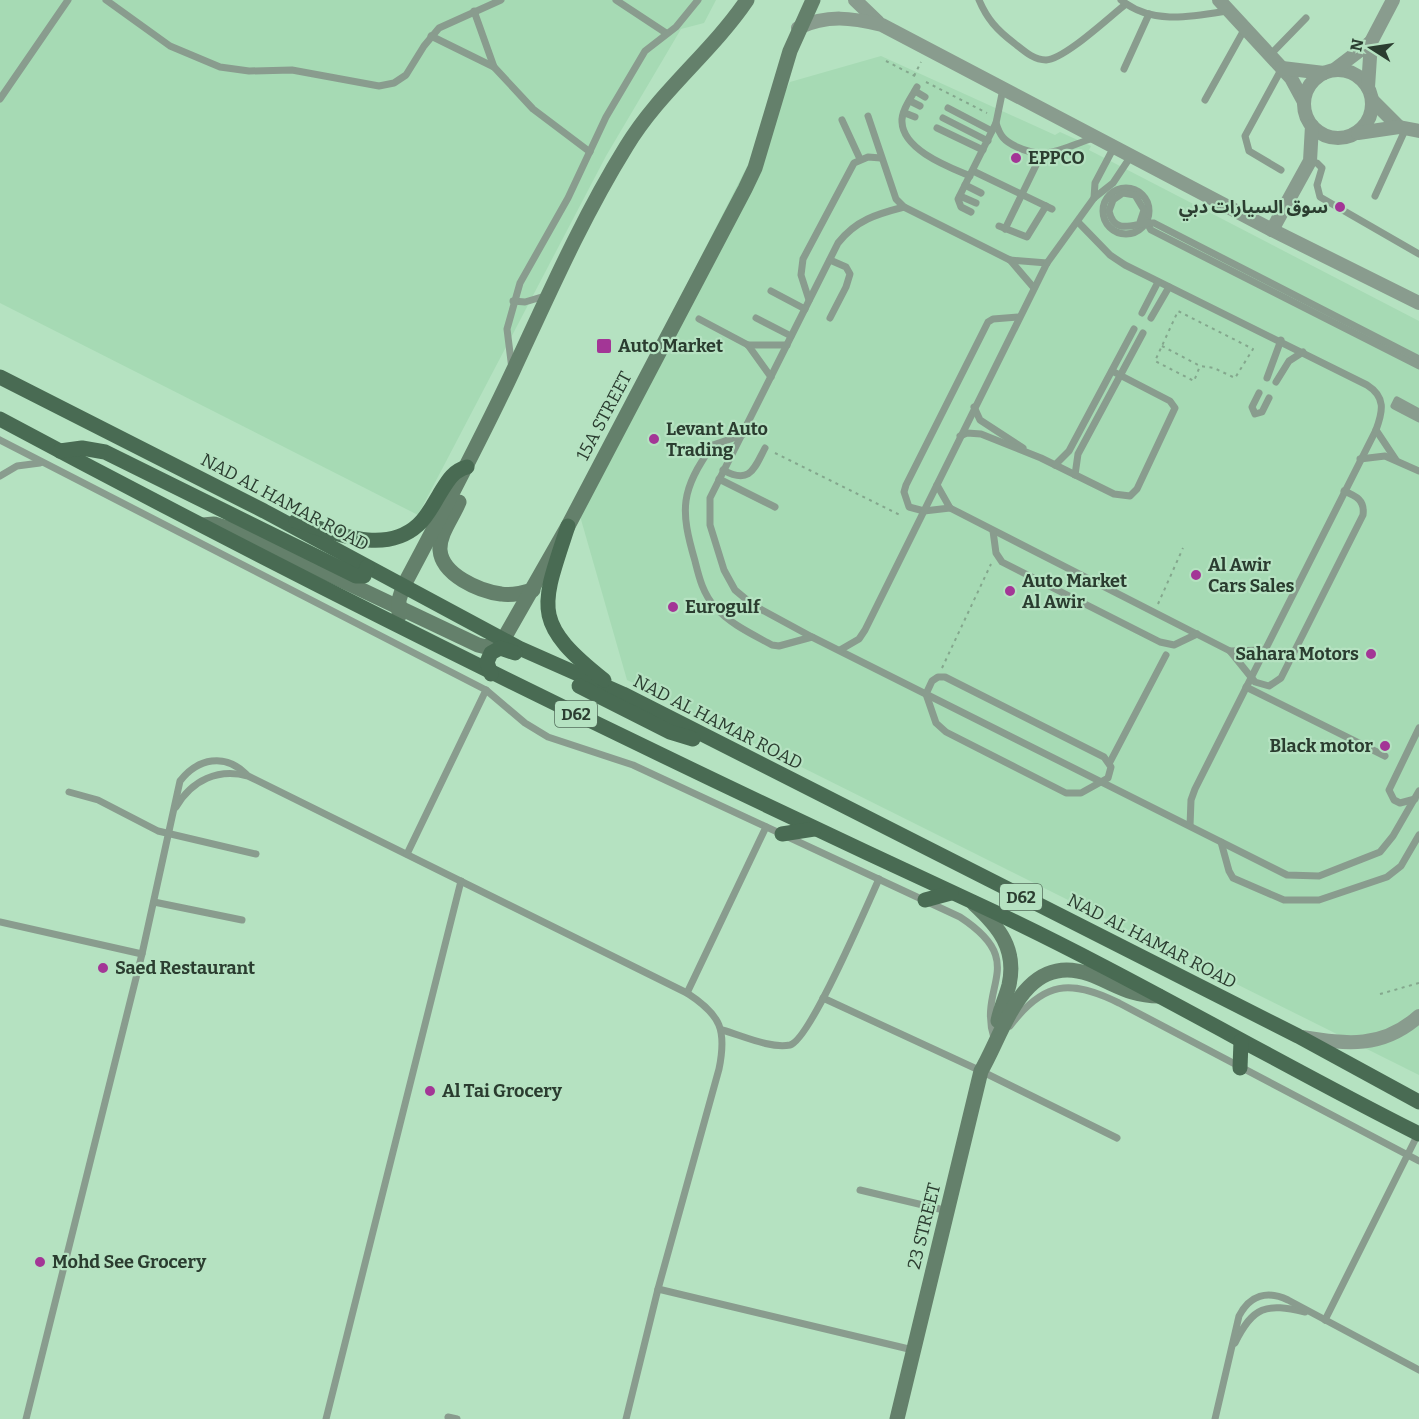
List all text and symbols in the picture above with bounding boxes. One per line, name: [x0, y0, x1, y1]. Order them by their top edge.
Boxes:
north arrow: [1341, 18, 1401, 78]
text: N: [1346, 37, 1367, 53]
place label: EPPCO: [1028, 147, 1085, 169]
marker: EPPCO: [1009, 151, 1023, 165]
place label: سوق السيارات دبي: [1179, 196, 1328, 221]
marker: سوق السيارات دبي: [1333, 200, 1347, 214]
place label: Auto Market: [618, 335, 723, 357]
marker: Auto Market: [595, 337, 613, 355]
street label: 15A STREET: [571, 367, 637, 464]
place label: Levant Auto Trading: [666, 418, 768, 461]
marker: Levant Auto Trading: [647, 432, 661, 446]
street label: NAD AL HAMAR ROAD: [197, 448, 373, 556]
place label: Al Awir Cars Sales: [1208, 554, 1295, 597]
marker: Al Awir Cars Sales: [1189, 568, 1203, 582]
place label: Auto Market Al Awir: [1022, 570, 1127, 613]
marker: Auto Market Al Awir: [1003, 584, 1017, 598]
place label: Eurogulf: [685, 596, 761, 618]
marker: Eurogulf: [666, 600, 680, 614]
place label: Sahara Motors: [1235, 643, 1359, 665]
marker: Sahara Motors: [1364, 647, 1378, 661]
street label: NAD AL HAMAR ROAD: [630, 670, 806, 774]
road number: D62: [555, 701, 597, 727]
place label: Black motor: [1270, 735, 1374, 757]
marker: Black motor: [1378, 739, 1392, 753]
road number: D62: [1000, 884, 1042, 910]
street label: NAD AL HAMAR ROAD: [1064, 889, 1240, 993]
place label: Saed Restaurant: [115, 957, 255, 979]
marker: Saed Restaurant: [96, 961, 110, 975]
place label: Al Tai Grocery: [442, 1080, 563, 1102]
marker: Al Tai Grocery: [423, 1084, 437, 1098]
street label: 23 STREET: [903, 1180, 945, 1271]
place label: Mohd See Grocery: [52, 1251, 207, 1273]
marker: Mohd See Grocery: [33, 1255, 47, 1269]

